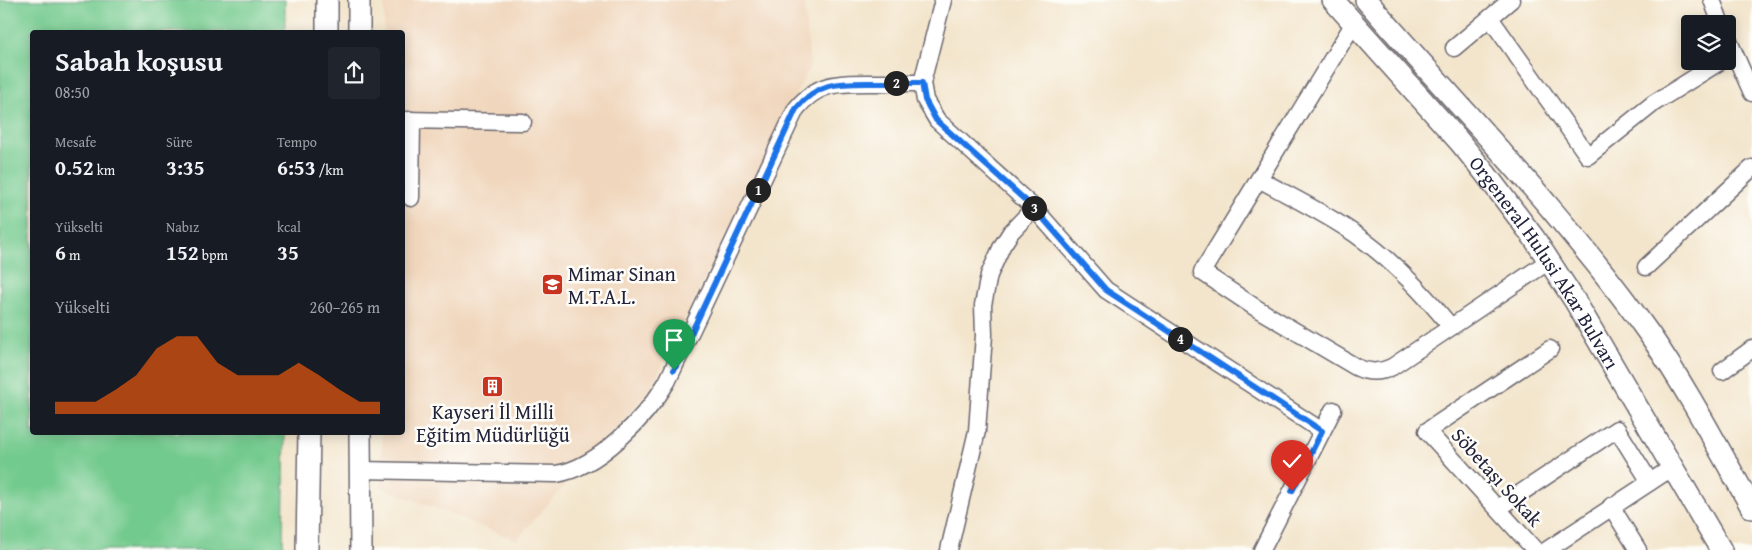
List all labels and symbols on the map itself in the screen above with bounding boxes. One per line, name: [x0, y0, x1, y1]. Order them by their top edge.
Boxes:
pin: 2: [884, 70, 908, 96]
street label: Orgeneral Hulusi Akar Bulvarı: [1463, 149, 1627, 375]
pin: 1: [746, 178, 770, 202]
pin: 3: [1022, 196, 1046, 220]
place label: Mimar Sinan M.T.A.L.: [568, 259, 676, 311]
school or university icon: Mimar Sinan M.T.A.L.: [540, 273, 564, 297]
pin: [653, 319, 695, 370]
pin: 4: [1168, 326, 1192, 352]
building icon: Kayseri İl Milli Eğitim Müdürlüğü: [481, 374, 505, 398]
place label: Kayseri İl Milli Eğitim Müdürlüğü: [416, 397, 570, 449]
street label: Söbetaşı Sokak: [1445, 421, 1550, 533]
pin: [1271, 440, 1313, 491]

